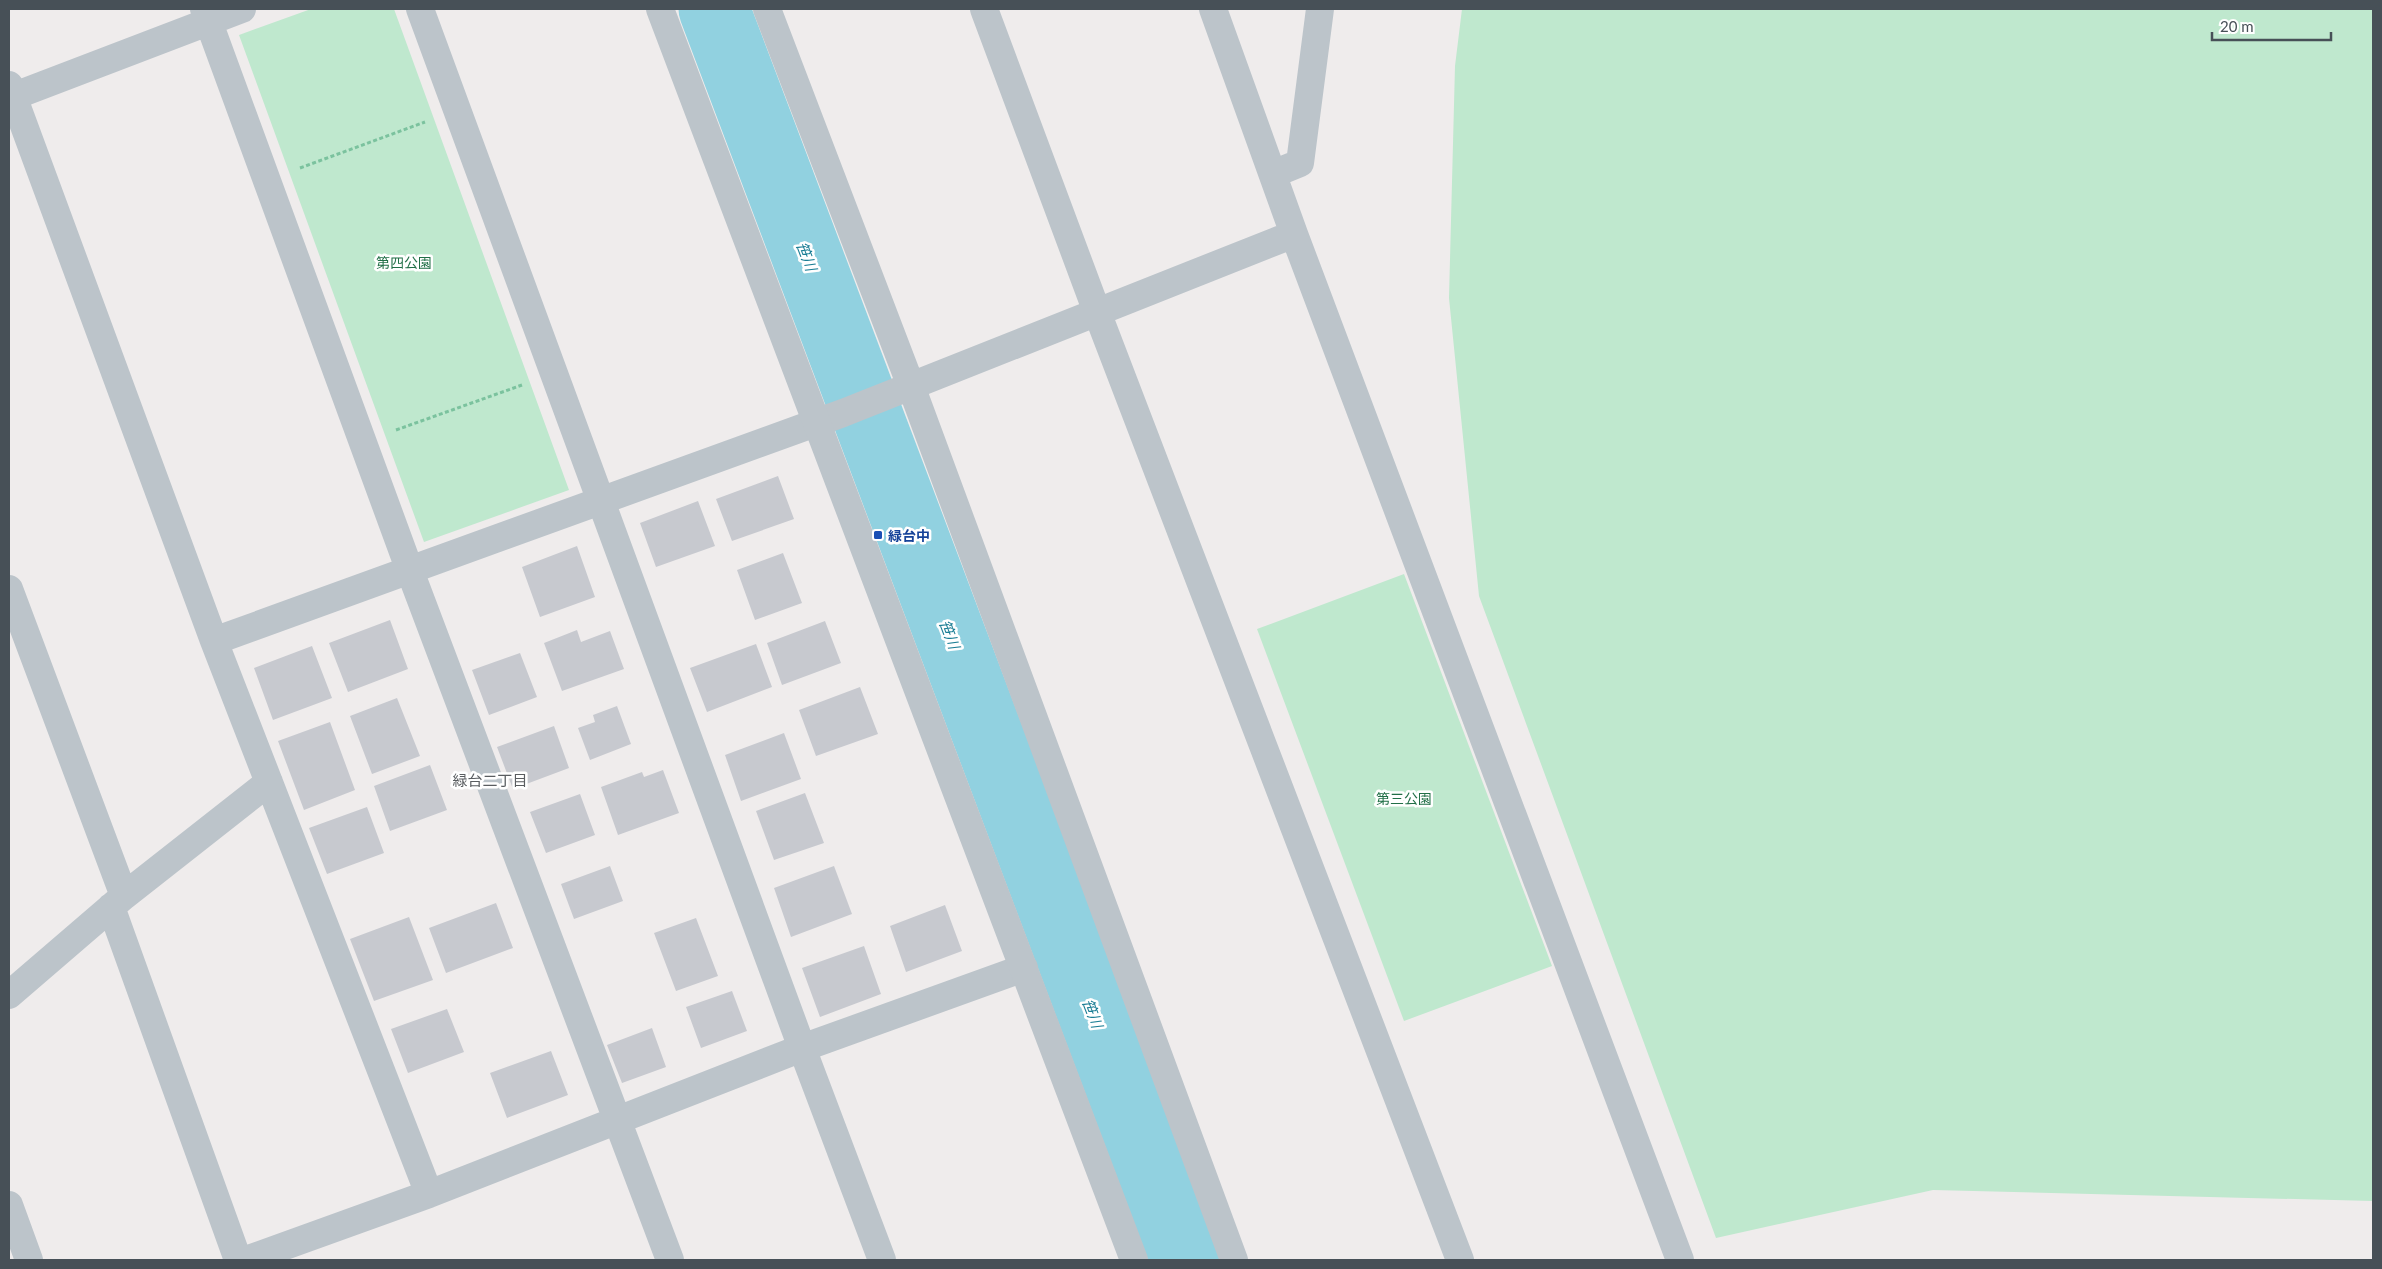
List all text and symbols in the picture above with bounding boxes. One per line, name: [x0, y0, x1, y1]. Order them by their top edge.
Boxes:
scale bar: [2212, 10, 2331, 42]
text: 20 m: [2220, 17, 2254, 35]
water label: 笹川: [793, 239, 821, 275]
park label: 第四公園: [376, 254, 432, 271]
place label: 緑台中: [888, 527, 930, 544]
marker: 緑台中: [872, 529, 884, 541]
water label: 笹川: [936, 617, 964, 653]
district label: 緑台二丁目: [452, 771, 528, 789]
park label: 第三公園: [1376, 790, 1432, 807]
water label: 笹川: [1079, 996, 1107, 1032]

